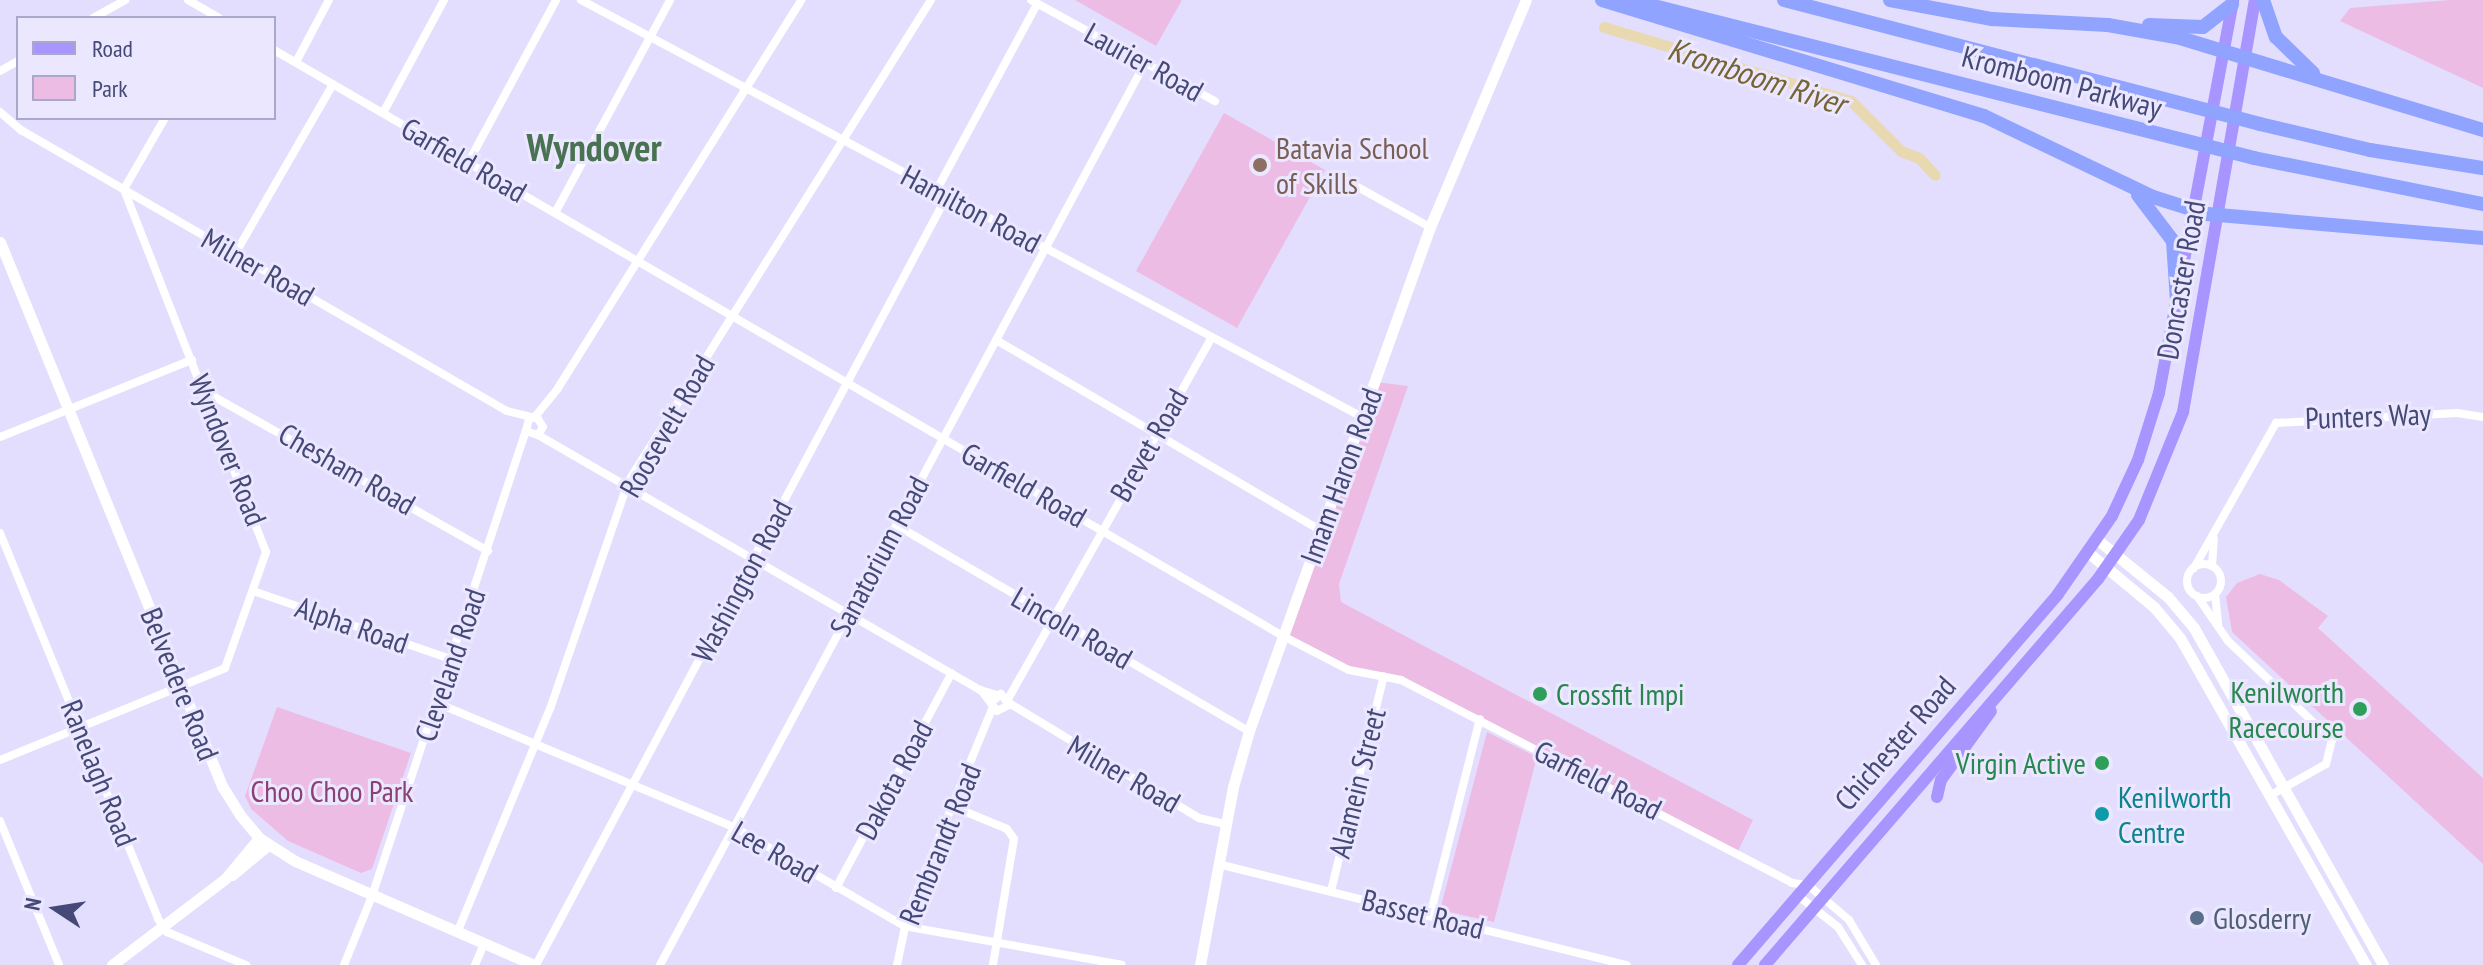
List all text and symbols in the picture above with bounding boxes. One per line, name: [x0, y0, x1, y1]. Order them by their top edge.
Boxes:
street label: Laurier Road: [1078, 15, 1210, 109]
legend: [16, 16, 276, 120]
water label: Kromboom River: [1663, 29, 1851, 123]
text: Road: [92, 33, 133, 64]
street label: Kromboom Parkway: [1958, 38, 2166, 126]
text: Park: [92, 73, 128, 104]
street label: Garfield Road: [395, 110, 533, 210]
district label: Wyndover: [526, 124, 662, 170]
place label: Batavia School of Skills: [1276, 130, 1429, 200]
marker: Batavia School of Skills: [1251, 156, 1269, 174]
street label: Hamilton Road: [895, 157, 1047, 261]
street label: Doncaster Road: [2149, 198, 2213, 362]
street label: Milner Road: [195, 220, 321, 314]
street label: Roosevelt Road: [612, 349, 722, 503]
street label: Wyndover Road: [181, 369, 275, 531]
street label: Brevet Road: [1102, 382, 1196, 508]
street label: Imam Haron Road: [1293, 383, 1389, 569]
street label: Punters Way: [2304, 396, 2432, 436]
street label: Chesham Road: [272, 415, 422, 523]
street label: Garfield Road: [955, 435, 1093, 535]
street label: Sanatorium Road: [822, 470, 936, 642]
street label: Washington Road: [684, 494, 800, 668]
street label: Lincoln Road: [1005, 579, 1139, 677]
street label: Cleveland Road: [407, 584, 493, 746]
street label: Alpha Road: [291, 589, 413, 661]
street label: Belvedere Road: [133, 603, 227, 765]
street label: Chichester Road: [1827, 669, 1963, 817]
place label: Kenilworth Racecourse: [2228, 674, 2344, 744]
place label: Crossfit Impi: [1556, 676, 1685, 712]
marker: Crossfit Impi: [1531, 685, 1549, 703]
street label: Ranelagh Road: [53, 695, 145, 851]
marker: Kenilworth Racecourse: [2351, 700, 2369, 718]
street label: Alamein Street: [1321, 704, 1393, 862]
street label: Dakota Road: [848, 714, 940, 846]
street label: Milner Road: [1061, 727, 1187, 821]
street label: Garfield Road: [1528, 733, 1668, 827]
place label: Virgin Active: [1955, 745, 2086, 781]
marker: Virgin Active: [2093, 754, 2111, 772]
street label: Rembrandt Road: [891, 758, 989, 930]
park label: Choo Choo Park: [250, 773, 414, 809]
place label: Kenilworth Centre: [2118, 779, 2231, 850]
marker: Kenilworth Centre: [2093, 805, 2111, 823]
street label: Lee Road: [726, 813, 824, 891]
north arrow: [16, 869, 96, 949]
street label: Basset Road: [1358, 881, 1488, 947]
text: N: [18, 895, 47, 913]
place label: Glosderry: [2213, 900, 2311, 936]
marker: Glosderry: [2188, 909, 2206, 927]

